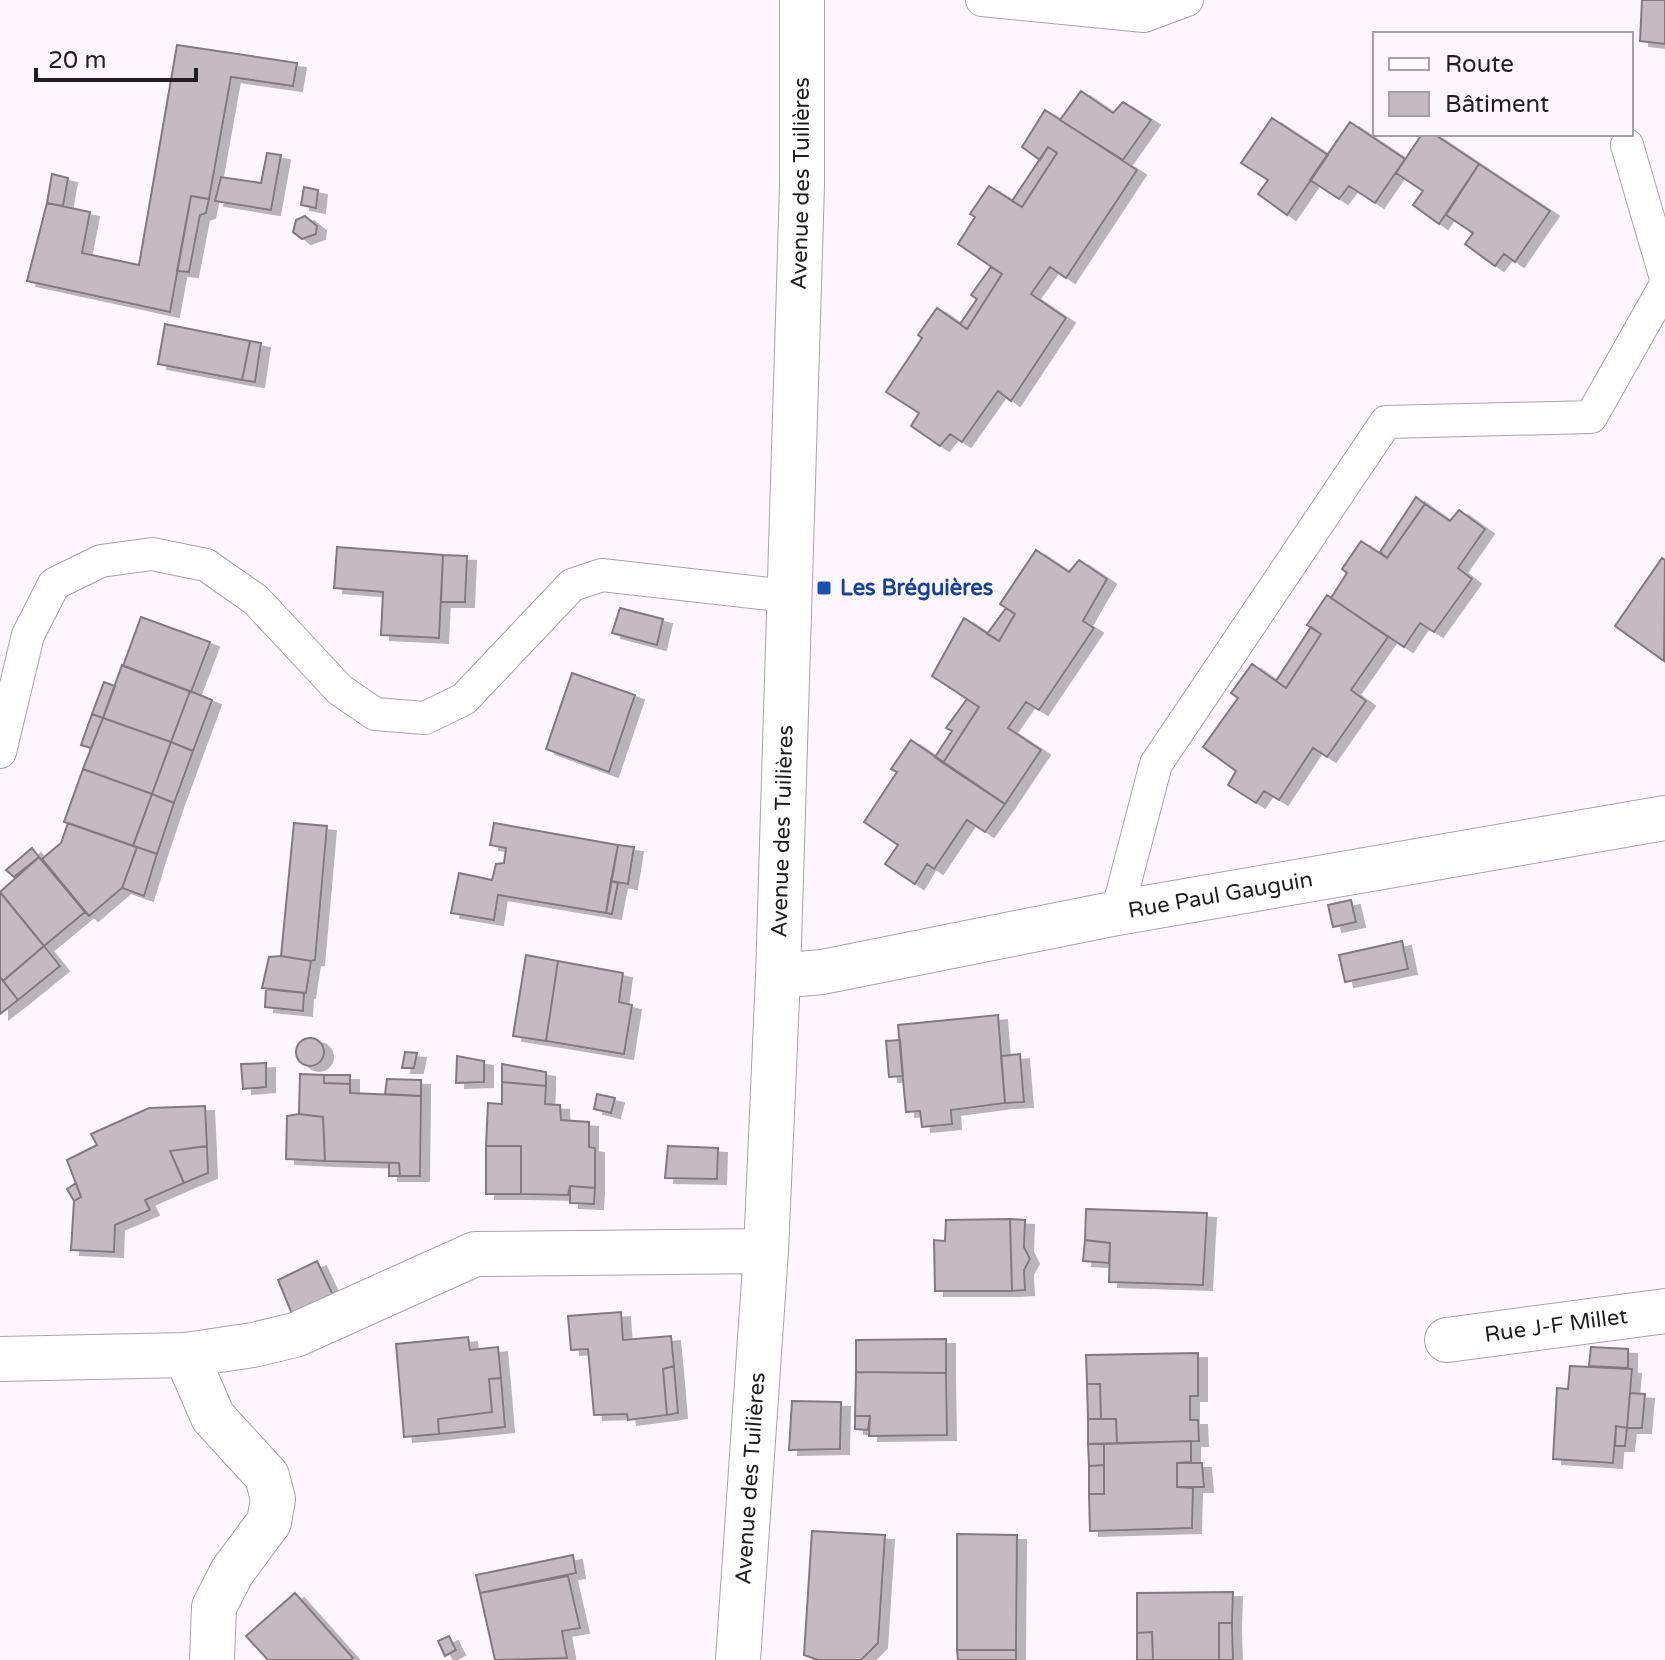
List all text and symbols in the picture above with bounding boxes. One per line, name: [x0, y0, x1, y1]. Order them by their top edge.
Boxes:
scale bar: [36, 32, 196, 82]
legend: [1373, 32, 1633, 136]
text: 20 m: [48, 46, 106, 75]
text: Route: [1445, 50, 1514, 79]
street label: Avenue des Tuilières: [786, 77, 815, 290]
text: Bâtiment: [1445, 90, 1549, 119]
place label: Les Bréguières: [840, 575, 994, 601]
marker: Les Bréguières: [815, 579, 833, 597]
street label: Avenue des Tuilières: [766, 725, 799, 938]
street label: Rue Paul Gauguin: [1126, 866, 1315, 924]
street label: Rue J-F Millet: [1483, 1303, 1629, 1348]
street label: Avenue des Tuilières: [730, 1371, 771, 1585]

